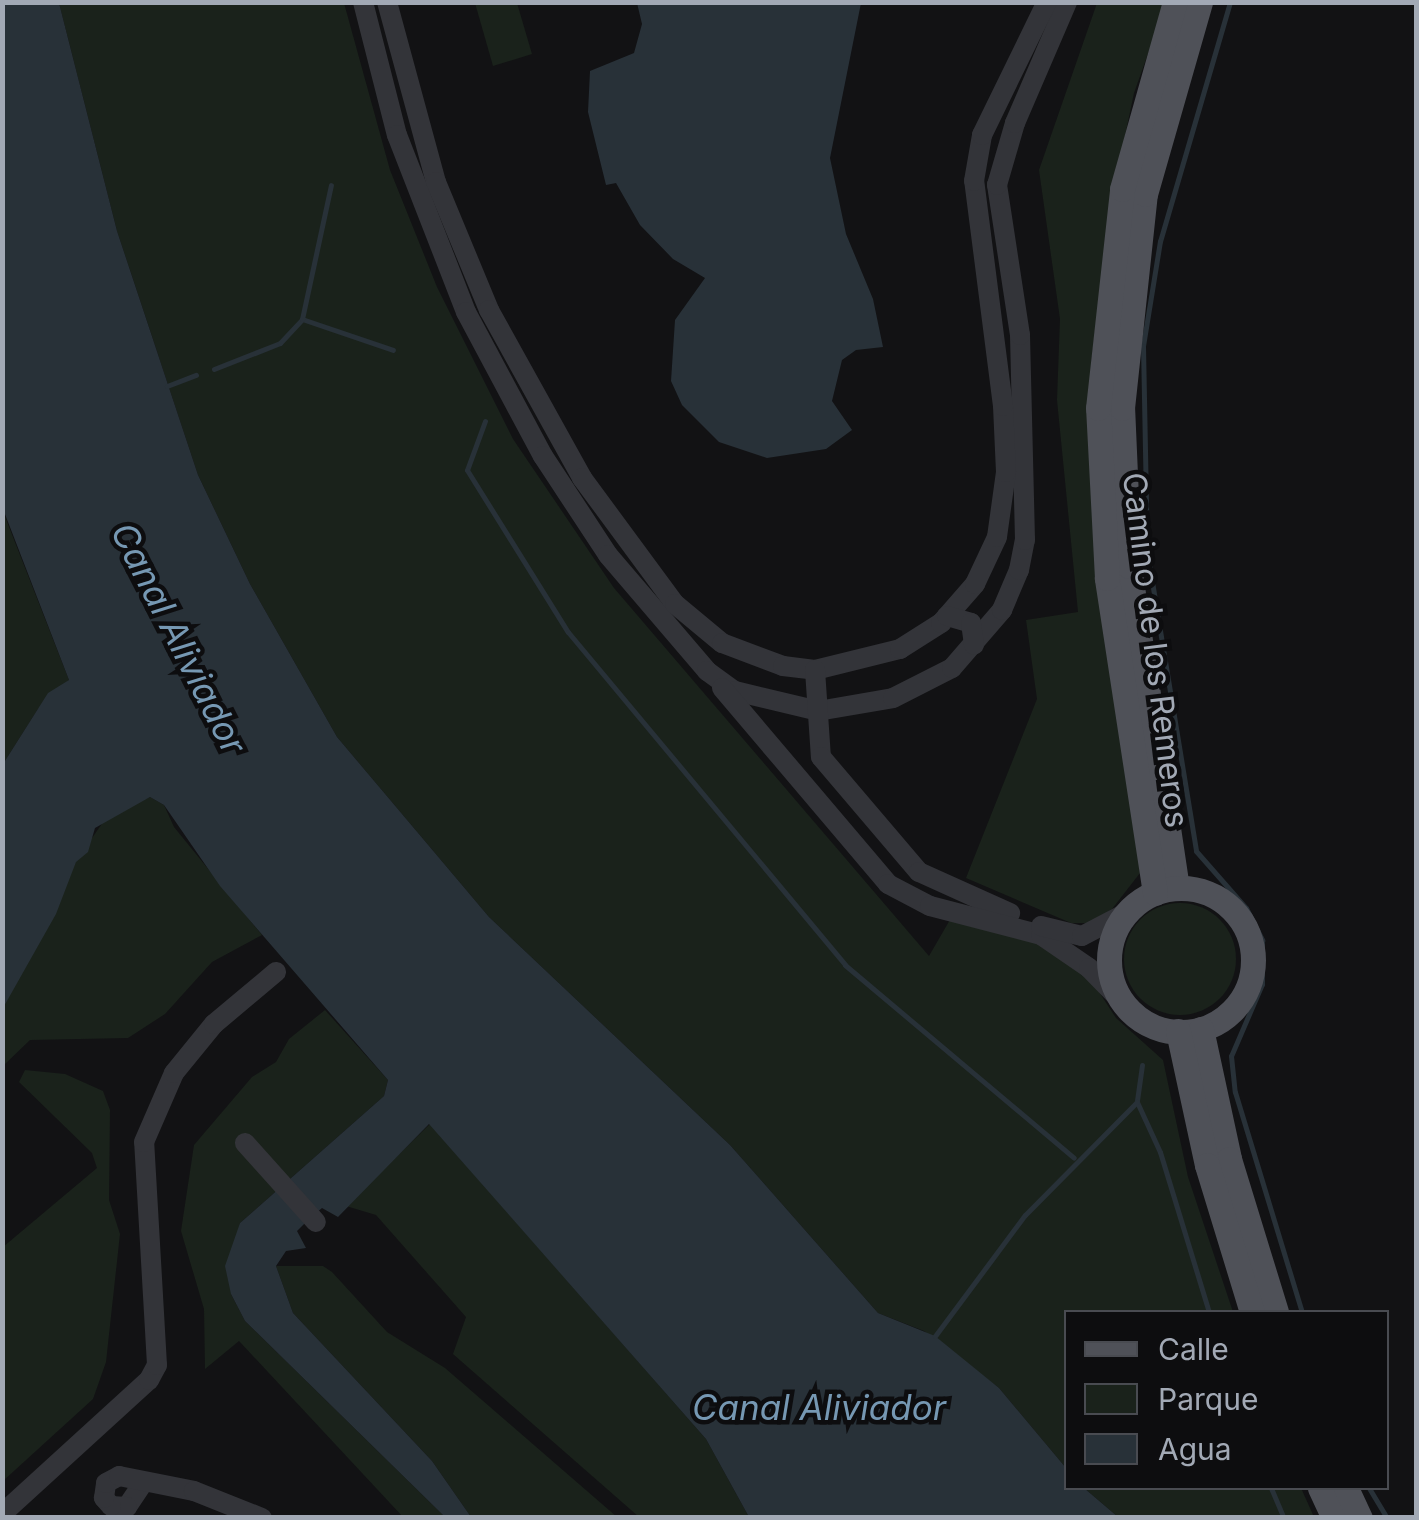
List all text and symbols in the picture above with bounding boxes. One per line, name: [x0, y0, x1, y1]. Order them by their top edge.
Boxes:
street label: Camino de los Remeros: [1114, 470, 1196, 830]
water label: Canal Aliviador: [103, 515, 255, 761]
legend: [1064, 1310, 1389, 1490]
text: Calle: [1158, 1331, 1229, 1367]
text: Parque: [1158, 1381, 1258, 1417]
water label: Canal Aliviador: [692, 1386, 946, 1428]
text: Agua: [1158, 1431, 1232, 1467]

